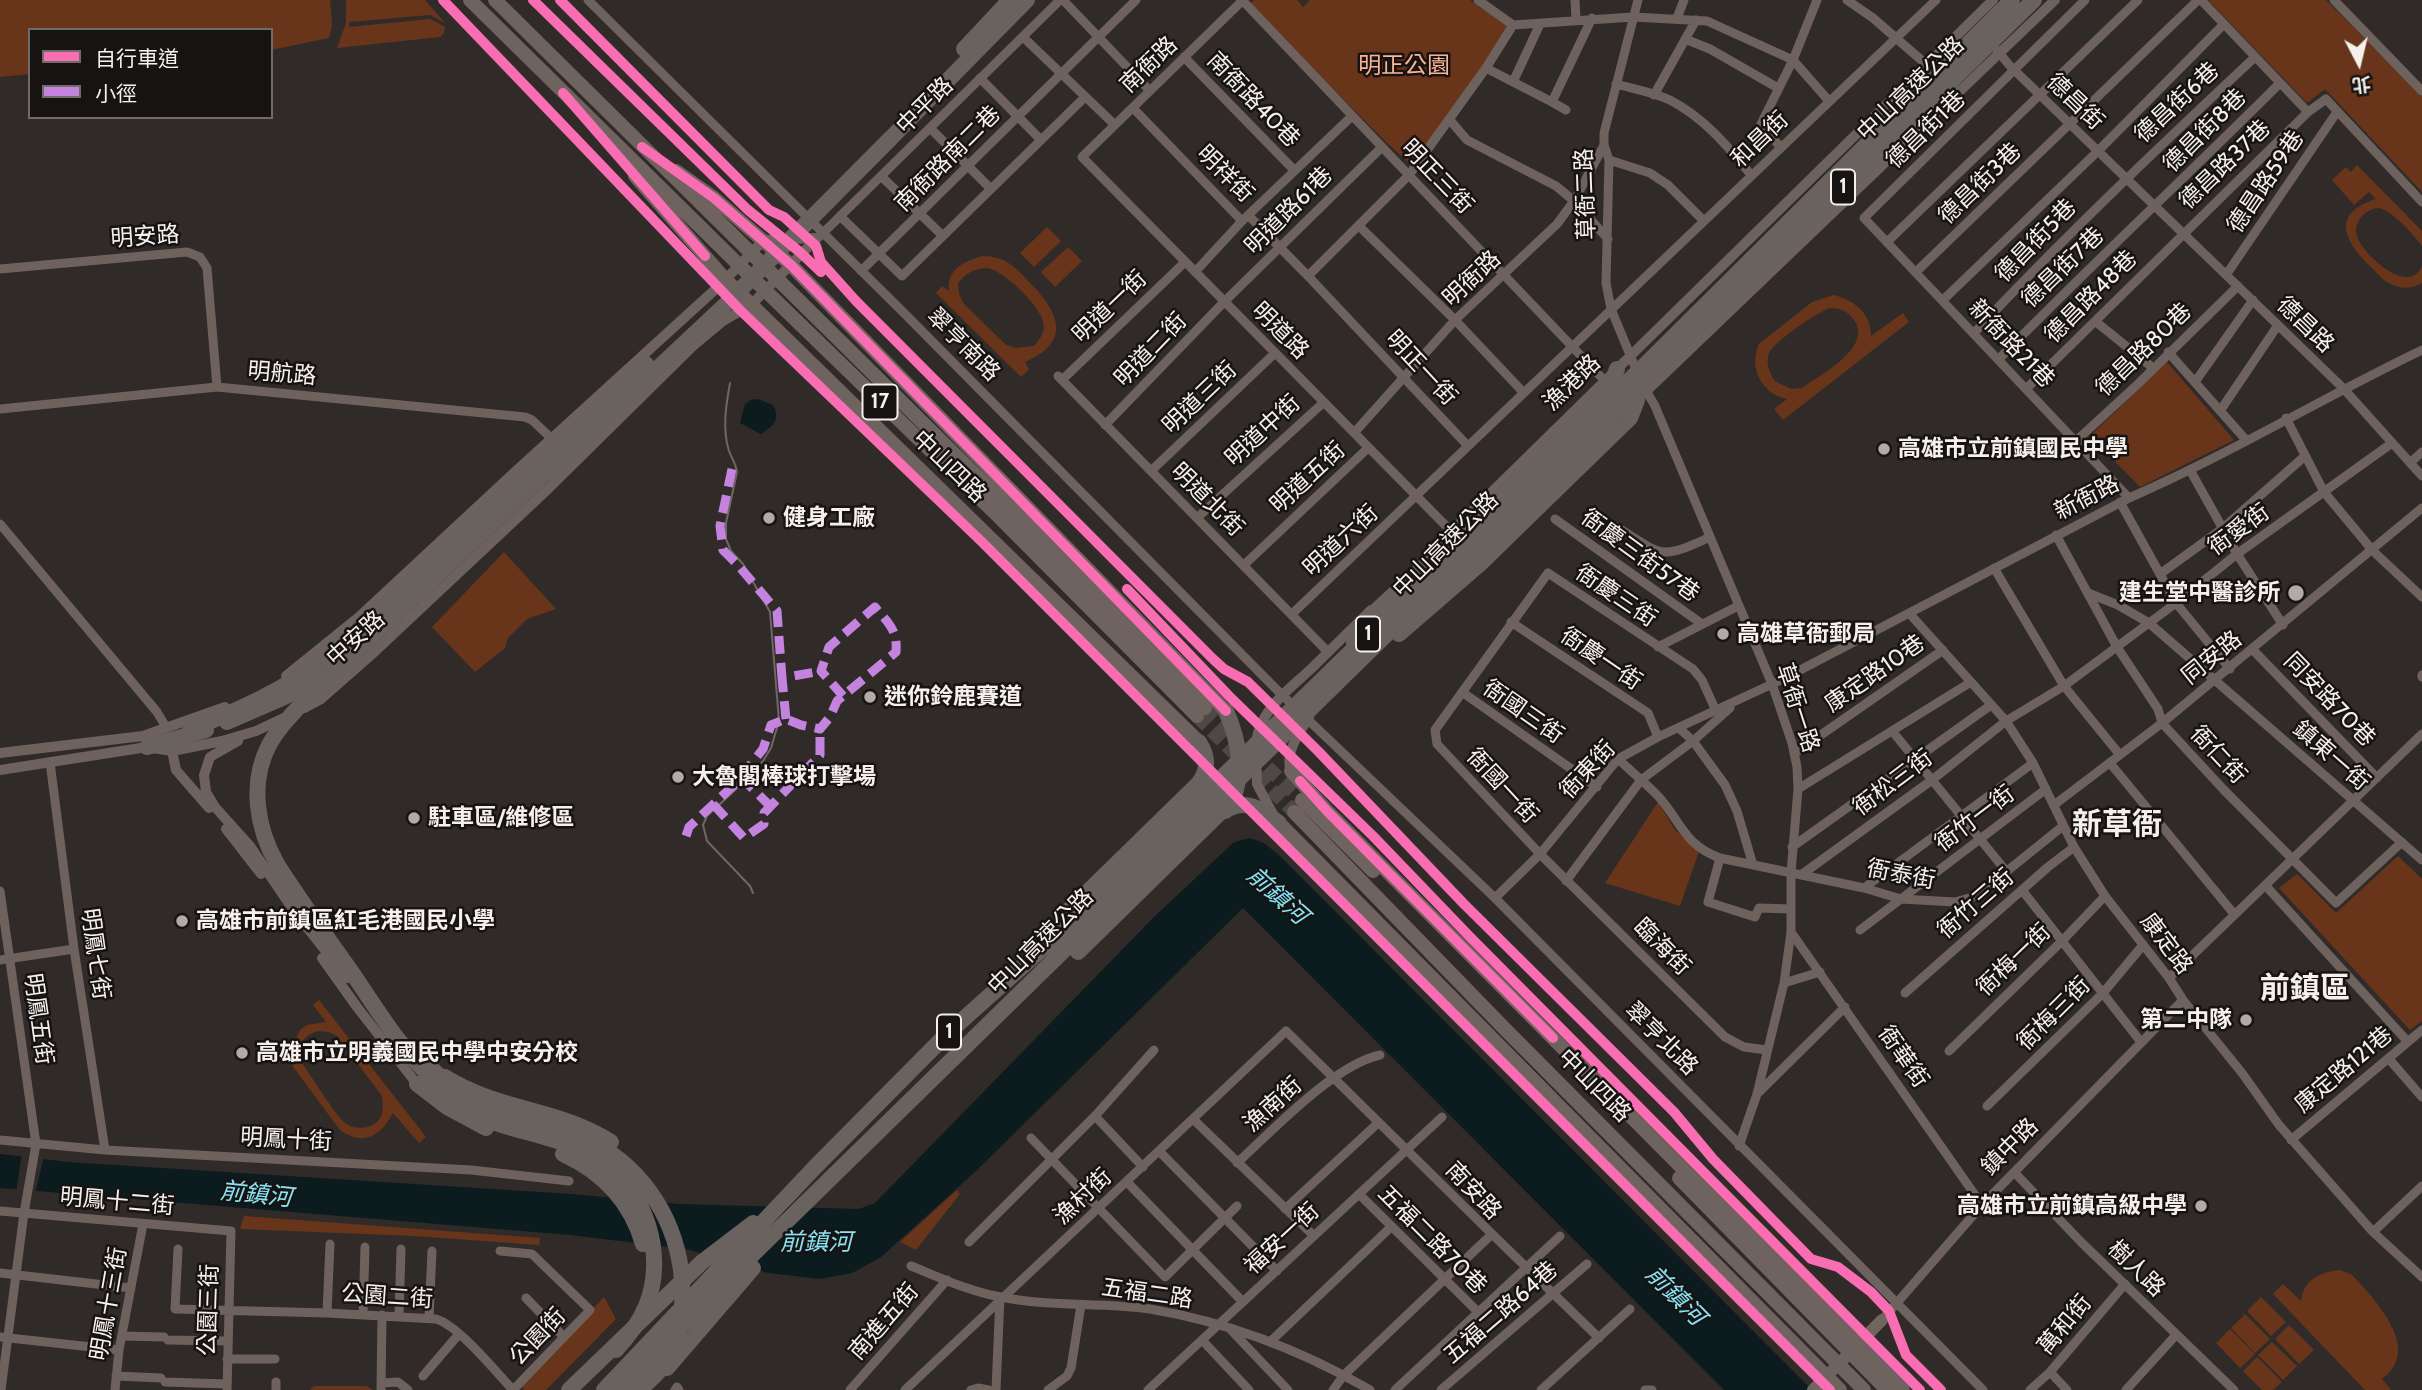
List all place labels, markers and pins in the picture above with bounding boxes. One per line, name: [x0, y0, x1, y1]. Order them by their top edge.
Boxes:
place label: 高雄市立前鎮國民中學: [1898, 435, 2128, 463]
marker: 高雄市立前鎮國民中學: [1876, 441, 1892, 457]
place label: 健身工廠: [783, 504, 875, 532]
marker: 健身工廠: [761, 510, 777, 526]
place label: 建生堂中醫診所: [2119, 579, 2280, 607]
marker: 建生堂中醫診所: [2286, 583, 2306, 603]
place label: 高雄草衙郵局: [1737, 620, 1875, 648]
marker: 高雄草衙郵局: [1715, 626, 1731, 642]
place label: 迷你鈴鹿賽道: [884, 683, 1022, 711]
marker: 迷你鈴鹿賽道: [862, 689, 878, 705]
place label: 大魯閣棒球打擊場: [692, 763, 876, 791]
marker: 大魯閣棒球打擊場: [670, 769, 686, 785]
place label: 駐車區/維修區: [428, 804, 574, 832]
marker: 駐車區/維修區: [406, 810, 422, 826]
place label: 高雄市前鎮區紅毛港國民小學: [196, 907, 495, 935]
marker: 高雄市前鎮區紅毛港國民小學: [174, 913, 190, 929]
place label: 第二中隊: [2140, 1006, 2232, 1034]
marker: 第二中隊: [2238, 1012, 2254, 1028]
place label: 高雄市立明義國民中學中安分校: [256, 1039, 578, 1067]
marker: 高雄市立明義國民中學中安分校: [234, 1045, 250, 1061]
place label: 高雄市立前鎮高級中學: [1957, 1192, 2187, 1220]
marker: 高雄市立前鎮高級中學: [2193, 1198, 2209, 1214]

